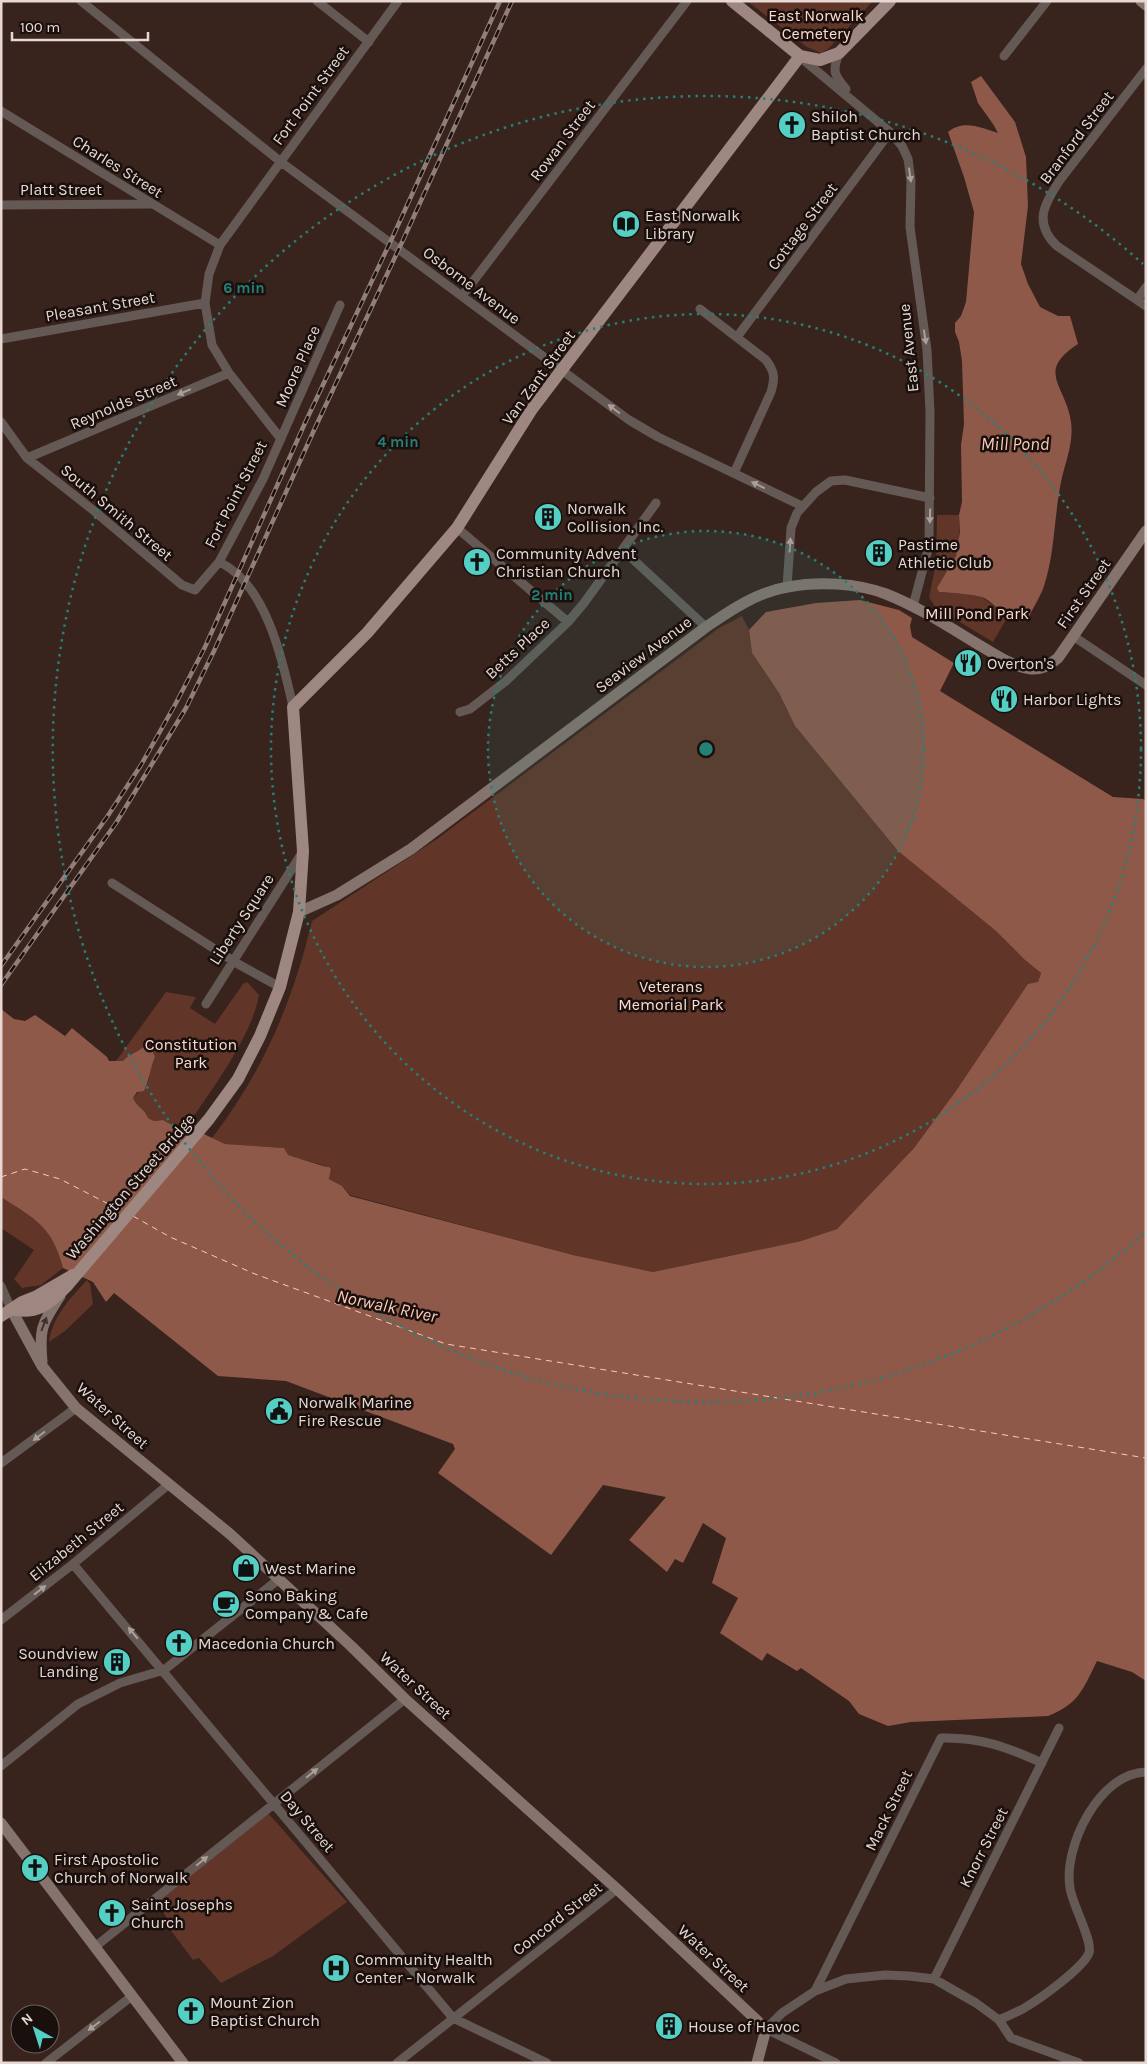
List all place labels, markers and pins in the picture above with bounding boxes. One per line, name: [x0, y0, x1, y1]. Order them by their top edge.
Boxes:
place label: Shiloh Baptist Church: [811, 107, 921, 144]
church icon: Shiloh Baptist Church: [777, 110, 807, 140]
place label: East Norwalk Library: [645, 206, 740, 243]
library icon: East Norwalk Library: [611, 209, 641, 239]
place label: Norwalk Collision, Inc.: [567, 499, 663, 536]
building icon: Norwalk Collision, Inc.: [533, 502, 563, 532]
place label: Pastime Athletic Club: [898, 535, 992, 572]
building icon: Pastime Athletic Club: [864, 538, 894, 568]
place label: Community Advent Christian Church: [496, 544, 636, 581]
church icon: Community Advent Christian Church: [462, 547, 492, 577]
restaurant icon: Overton's: [953, 648, 983, 678]
place label: Overton's: [987, 654, 1054, 673]
restaurant icon: Harbor Lights: [989, 684, 1019, 714]
place label: Harbor Lights: [1023, 690, 1121, 709]
centre of rings: [697, 740, 715, 758]
place label: Norwalk Marine Fire Rescue: [298, 1393, 412, 1430]
public building icon: Norwalk Marine Fire Rescue: [264, 1396, 294, 1426]
shop icon: West Marine: [231, 1553, 261, 1583]
place label: West Marine: [265, 1559, 356, 1578]
place label: Sono Baking Company & Cafe: [245, 1586, 368, 1623]
cafe icon: Sono Baking Company & Cafe: [211, 1589, 241, 1619]
church icon: Macedonia Church: [164, 1628, 194, 1658]
place label: Macedonia Church: [198, 1634, 335, 1653]
place label: Soundview Landing: [18, 1644, 98, 1681]
building icon: Soundview Landing: [102, 1647, 132, 1677]
place label: First Apostolic Church of Norwalk: [54, 1850, 188, 1887]
church icon: First Apostolic Church of Norwalk: [20, 1853, 50, 1883]
place label: Saint Josephs Church: [131, 1895, 233, 1932]
church icon: Saint Josephs Church: [97, 1898, 127, 1928]
place label: Community Health Center - Norwalk: [355, 1950, 493, 1987]
hospital icon: Community Health Center - Norwalk: [321, 1953, 351, 1983]
place label: Mount Zion Baptist Church: [210, 1993, 320, 2030]
church icon: Mount Zion Baptist Church: [176, 1996, 206, 2026]
building icon: House of Havoc: [654, 2011, 684, 2041]
place label: House of Havoc: [688, 2017, 800, 2036]

